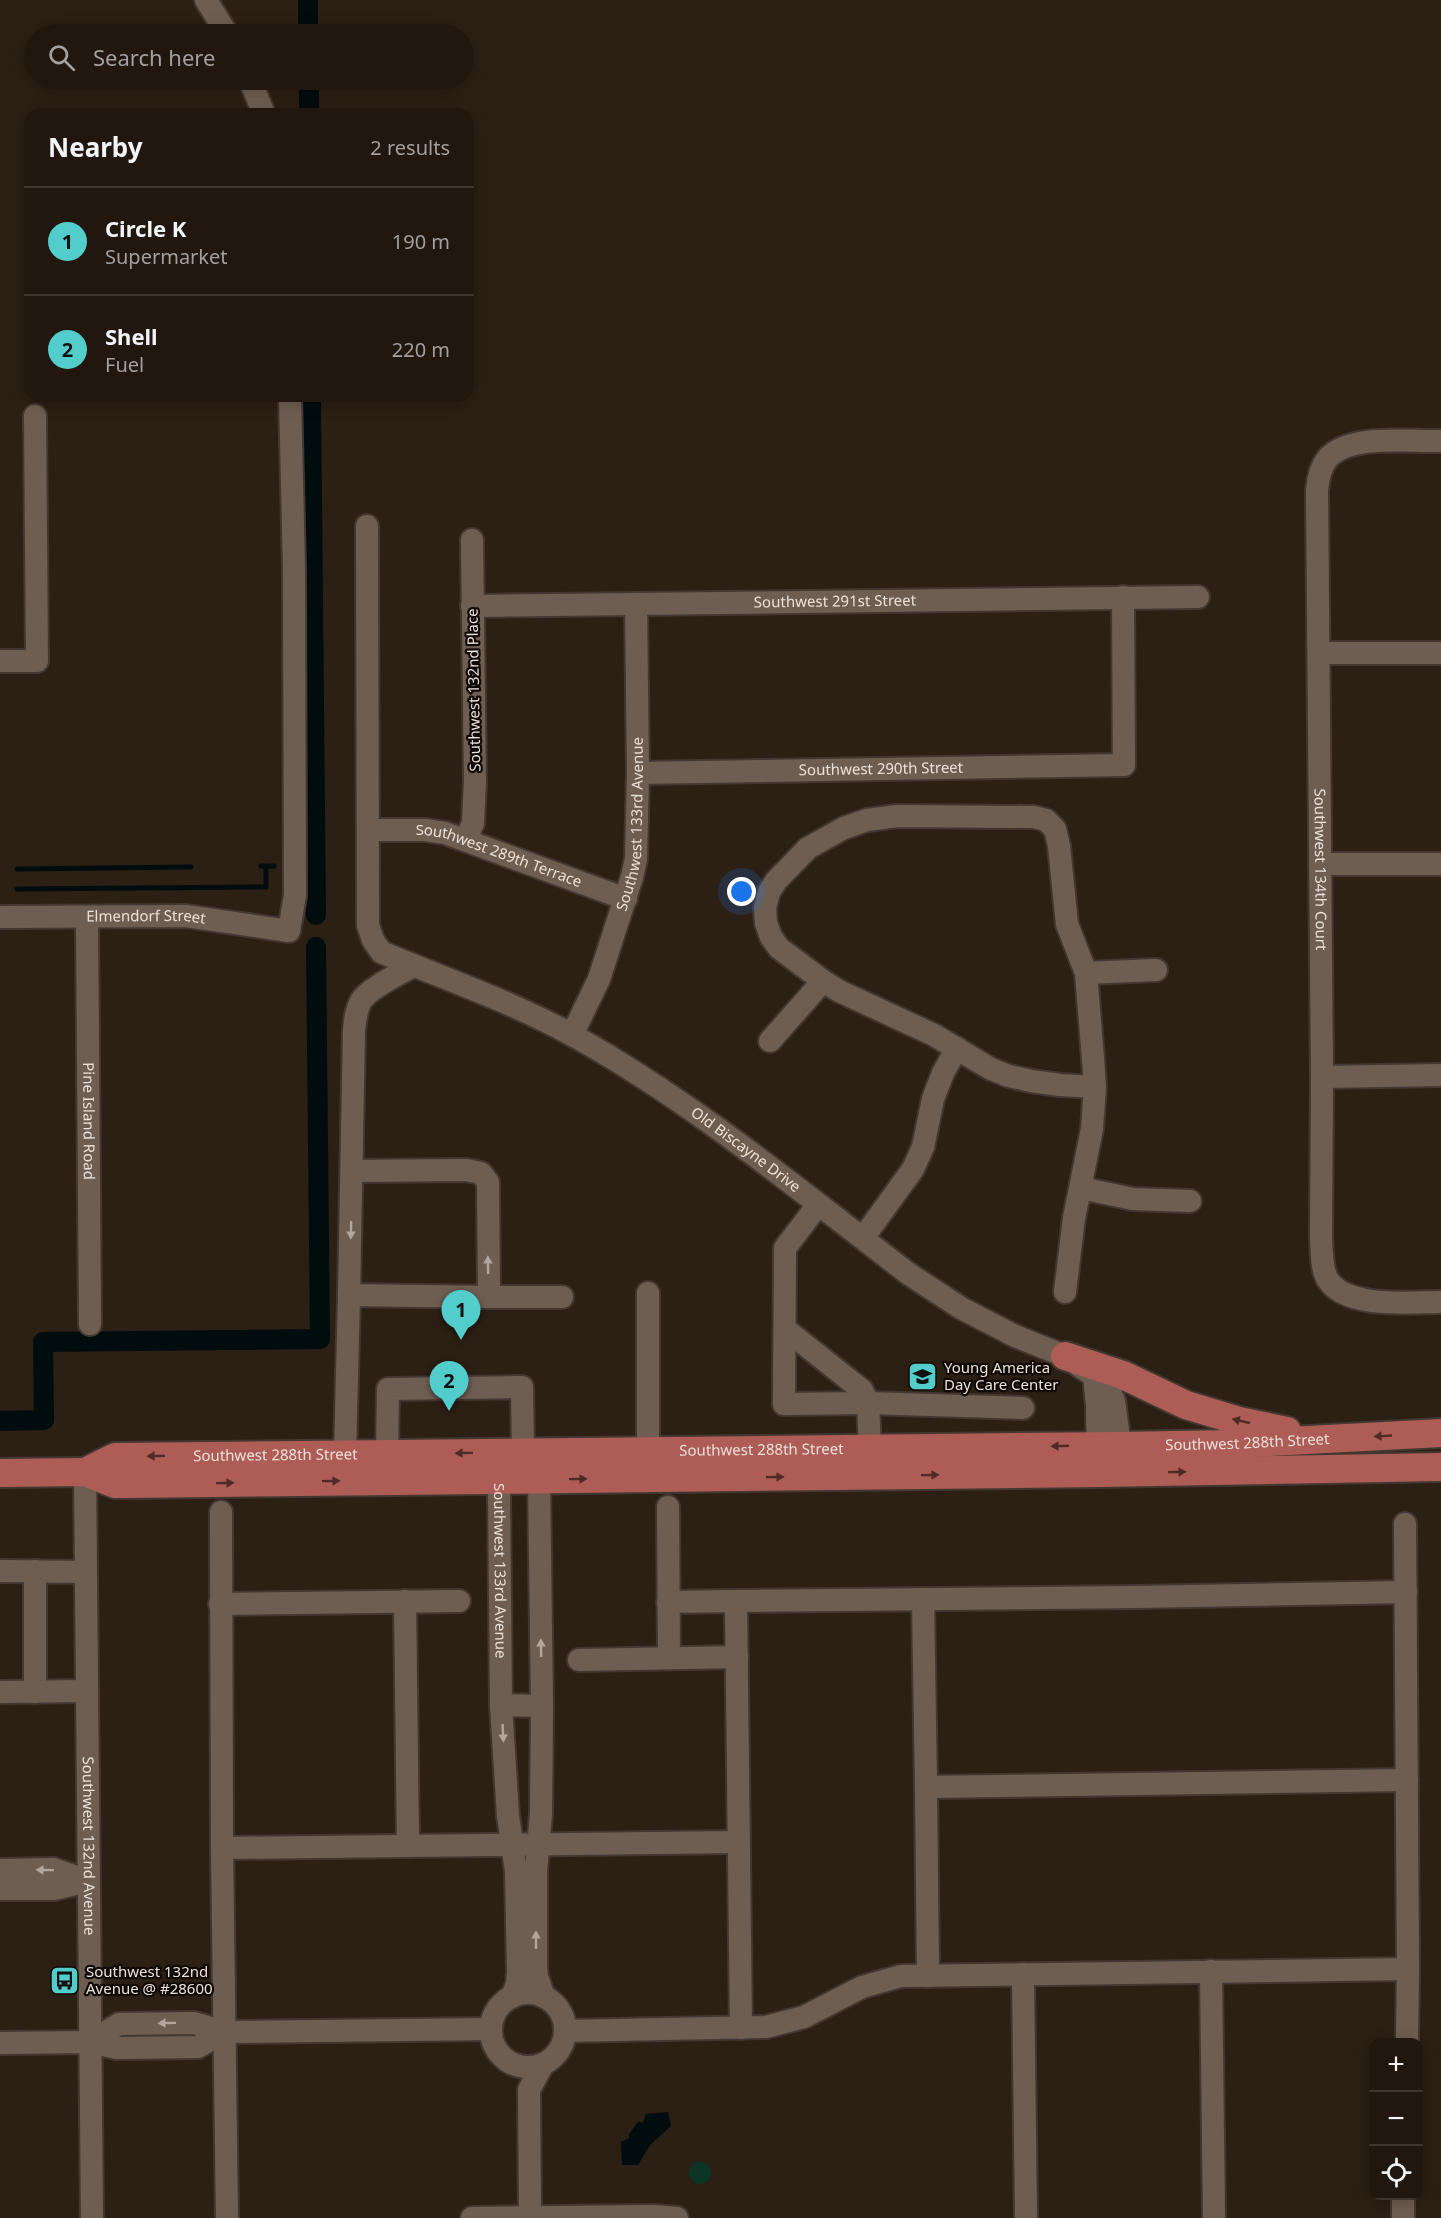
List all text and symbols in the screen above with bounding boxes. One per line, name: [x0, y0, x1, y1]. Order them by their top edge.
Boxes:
search box: [24, 24, 474, 90]
icon: search: [45, 41, 78, 74]
text: Search here: [93, 42, 215, 72]
text: Nearby: [48, 129, 143, 165]
text: 2 results: [370, 134, 450, 161]
text: Circle K: [105, 213, 186, 243]
text: 1: [62, 228, 73, 255]
text: 190 m: [392, 228, 450, 255]
text: Supermarket: [105, 243, 228, 270]
text: Shell: [105, 321, 158, 351]
text: 2: [62, 336, 73, 363]
text: 220 m: [392, 336, 450, 363]
text: Fuel: [105, 351, 144, 378]
street label: Southwest 291st Street: [754, 589, 917, 612]
street label: Southwest 132nd Place: [462, 608, 484, 772]
street label: Southwest 133rd Avenue: [611, 737, 647, 913]
street label: Southwest 290th Street: [799, 757, 964, 779]
street label: Southwest 134th Court: [1311, 788, 1332, 951]
street label: Southwest 289th Terrace: [416, 819, 585, 891]
your location: [727, 877, 756, 906]
street label: Elmendorf Street: [86, 905, 208, 928]
street label: Pine Island Road: [79, 1062, 100, 1180]
street label: Old Biscayne Drive: [688, 1102, 805, 1196]
one-way arrow: [346, 1220, 356, 1239]
one-way arrow: [483, 1256, 493, 1275]
pin: 1: [442, 1290, 480, 1340]
place label: Young America Day Care Center: [944, 1357, 1058, 1394]
school or university icon: Young America Day Care Center: [907, 1361, 939, 1393]
pin: 2: [430, 1362, 468, 1411]
one-way arrow: [1231, 1416, 1250, 1425]
street label: Southwest 288th Street: [1165, 1428, 1331, 1454]
one-way arrow: [1373, 1432, 1392, 1441]
street label: Southwest 288th Street: [679, 1438, 844, 1460]
one-way arrow: [1050, 1441, 1069, 1451]
street label: Southwest 288th Street: [193, 1443, 358, 1465]
one-way arrow: [455, 1448, 474, 1458]
one-way arrow: [147, 1451, 166, 1461]
one-way arrow: [1168, 1467, 1187, 1477]
one-way arrow: [920, 1470, 939, 1480]
one-way arrow: [765, 1472, 784, 1482]
one-way arrow: [569, 1474, 588, 1484]
one-way arrow: [321, 1477, 340, 1486]
one-way arrow: [216, 1478, 235, 1488]
street label: Southwest 133rd Avenue: [490, 1483, 512, 1659]
one-way arrow: [536, 1638, 546, 1657]
one-way arrow: [498, 1723, 507, 1742]
street label: Southwest 132nd Avenue: [79, 1756, 100, 1936]
one-way arrow: [36, 1865, 55, 1875]
one-way arrow: [531, 1930, 541, 1949]
place label: Southwest 132nd Avenue @ #28600: [86, 1961, 213, 1998]
bus stop icon: Southwest 132nd Avenue @ #28600: [49, 1965, 81, 1997]
one-way arrow: [158, 2018, 177, 2028]
map controls: [1369, 2038, 1423, 2200]
button: +: [1369, 2038, 1423, 2092]
button: −: [1369, 2092, 1423, 2146]
button: locate: [1369, 2146, 1423, 2200]

